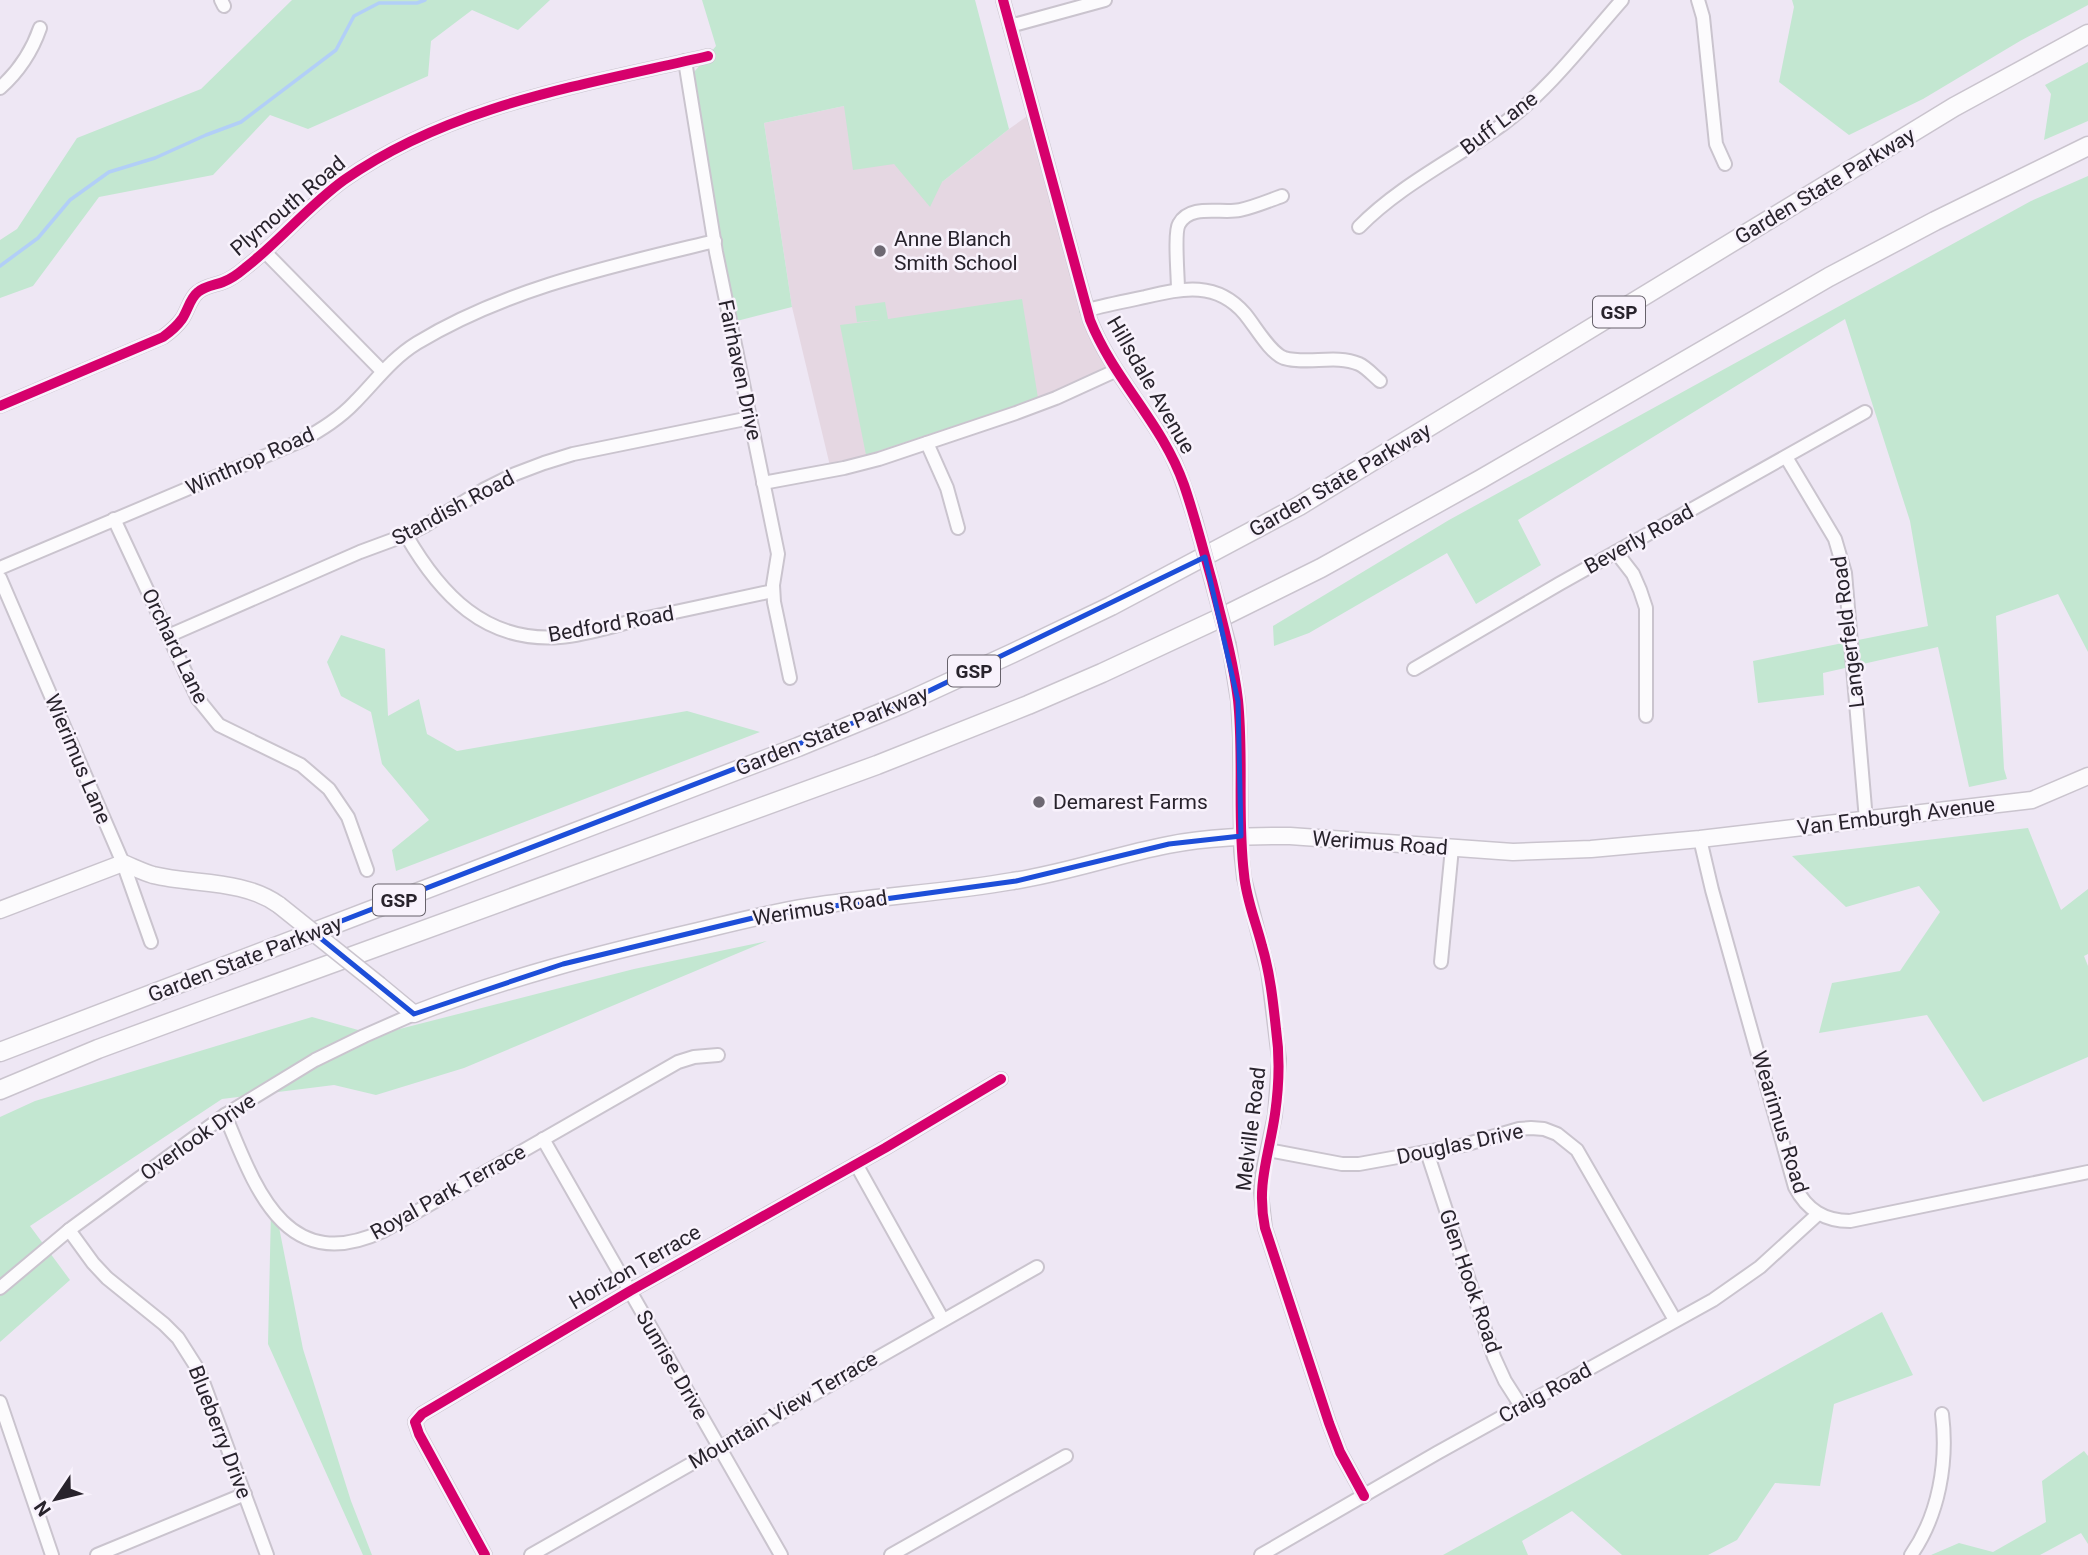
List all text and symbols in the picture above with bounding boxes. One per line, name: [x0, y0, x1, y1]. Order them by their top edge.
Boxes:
street label: Buff Lane: [1456, 86, 1542, 160]
street label: Garden State Parkway: [1731, 123, 1919, 249]
street label: Plymouth Road: [226, 151, 350, 261]
place label: Anne Blanch Smith School: [894, 227, 1018, 275]
marker: Anne Blanch Smith School: [872, 243, 888, 259]
road number: GSP: [1593, 296, 1645, 328]
street label: Fairhaven Drive: [713, 298, 767, 442]
street label: Hillsdale Avenue: [1102, 312, 1200, 458]
street label: Garden State Parkway: [1245, 418, 1435, 542]
street label: Winthrop Road: [182, 422, 318, 500]
street label: Standish Road: [388, 466, 518, 550]
street label: Beverly Road: [1580, 499, 1698, 579]
street label: Langerfeld Road: [1827, 555, 1869, 709]
street label: Orchard Lane: [137, 585, 213, 707]
street label: Bedford Road: [546, 601, 676, 647]
road number: GSP: [948, 656, 1000, 686]
street label: Garden State Parkway: [732, 681, 932, 781]
street label: Wierimus Lane: [40, 691, 116, 827]
place label: Demarest Farms: [1053, 790, 1208, 814]
street label: Van Emburgh Avenue: [1796, 792, 1996, 840]
marker: Demarest Farms: [1031, 794, 1047, 810]
street label: Werimus Road: [1311, 826, 1449, 860]
road number: GSP: [373, 885, 425, 916]
street label: Werimus Road: [751, 886, 889, 930]
street label: Garden State Parkway: [145, 911, 345, 1007]
street label: Wearimus Road: [1747, 1048, 1813, 1196]
street label: Melville Road: [1231, 1066, 1271, 1192]
street label: Overlook Drive: [136, 1088, 260, 1186]
street label: Douglas Drive: [1394, 1119, 1526, 1169]
street label: Royal Park Terrace: [366, 1139, 530, 1245]
street label: Glen Hook Road: [1434, 1206, 1506, 1356]
street label: Horizon Terrace: [565, 1220, 705, 1314]
street label: Sunrise Drive: [631, 1306, 713, 1424]
street label: Mountain View Terrace: [684, 1346, 882, 1474]
street label: Craig Road: [1495, 1358, 1595, 1428]
street label: Blueberry Drive: [184, 1362, 256, 1502]
north arrow: [21, 1464, 91, 1534]
text: N: [29, 1496, 56, 1521]

